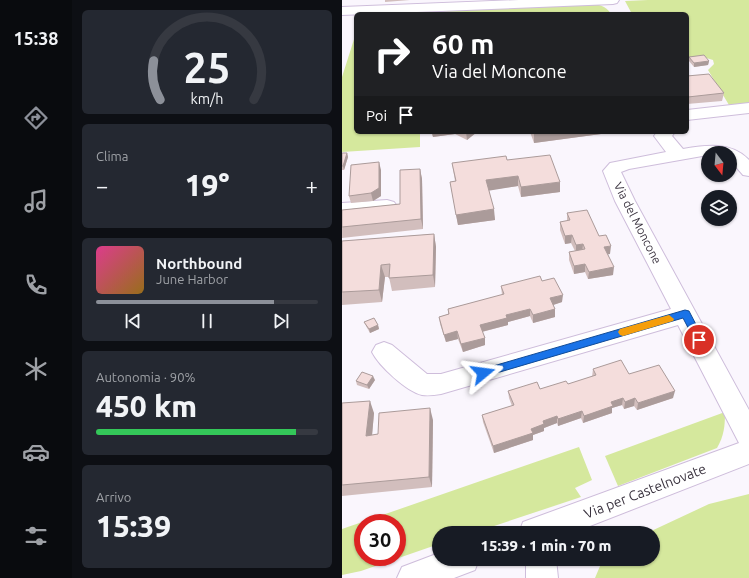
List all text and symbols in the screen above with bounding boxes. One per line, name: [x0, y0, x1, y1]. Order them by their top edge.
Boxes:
text: 15:38: [13, 28, 59, 48]
icon: right: [366, 28, 418, 80]
text: 60 m: [432, 28, 494, 59]
text: 25: [184, 44, 230, 91]
text: Via del Moncone: [432, 61, 567, 81]
text: km/h: [191, 91, 223, 107]
icon: directions: [22, 104, 50, 132]
icon: arrive: [395, 104, 417, 126]
text: Poi: [366, 107, 387, 124]
north arrow: [701, 146, 737, 182]
map controls: [701, 146, 737, 226]
text: Clima: [96, 149, 128, 163]
text: 19°: [185, 168, 229, 202]
text: −: [96, 173, 108, 198]
text: +: [306, 173, 318, 198]
street label: Via del Moncone: [612, 180, 664, 266]
icon: music: [22, 187, 50, 215]
button: layers: [701, 190, 737, 226]
text: Northbound: [156, 255, 242, 272]
icon: phone: [22, 271, 50, 299]
text: June Harbor: [156, 272, 228, 286]
icon: previous: [122, 310, 144, 332]
icon: pause: [196, 310, 218, 332]
icon: next: [270, 310, 292, 332]
pin: [682, 323, 716, 357]
icon: arrive: [688, 329, 710, 351]
position arrow: [462, 352, 504, 394]
icon: climate: [22, 355, 50, 383]
text: Autonomia · 90%: [96, 370, 195, 384]
text: 450 km: [96, 389, 197, 423]
icon: car: [22, 438, 50, 466]
street label: Via per Castelnovate: [582, 460, 708, 522]
text: Arrivo: [96, 490, 131, 504]
text: 15:39: [96, 509, 171, 543]
speed limit sign: 30: [354, 514, 406, 566]
icon: filters: [22, 522, 50, 550]
text: 15:39 · 1 min · 70 m: [481, 537, 611, 554]

